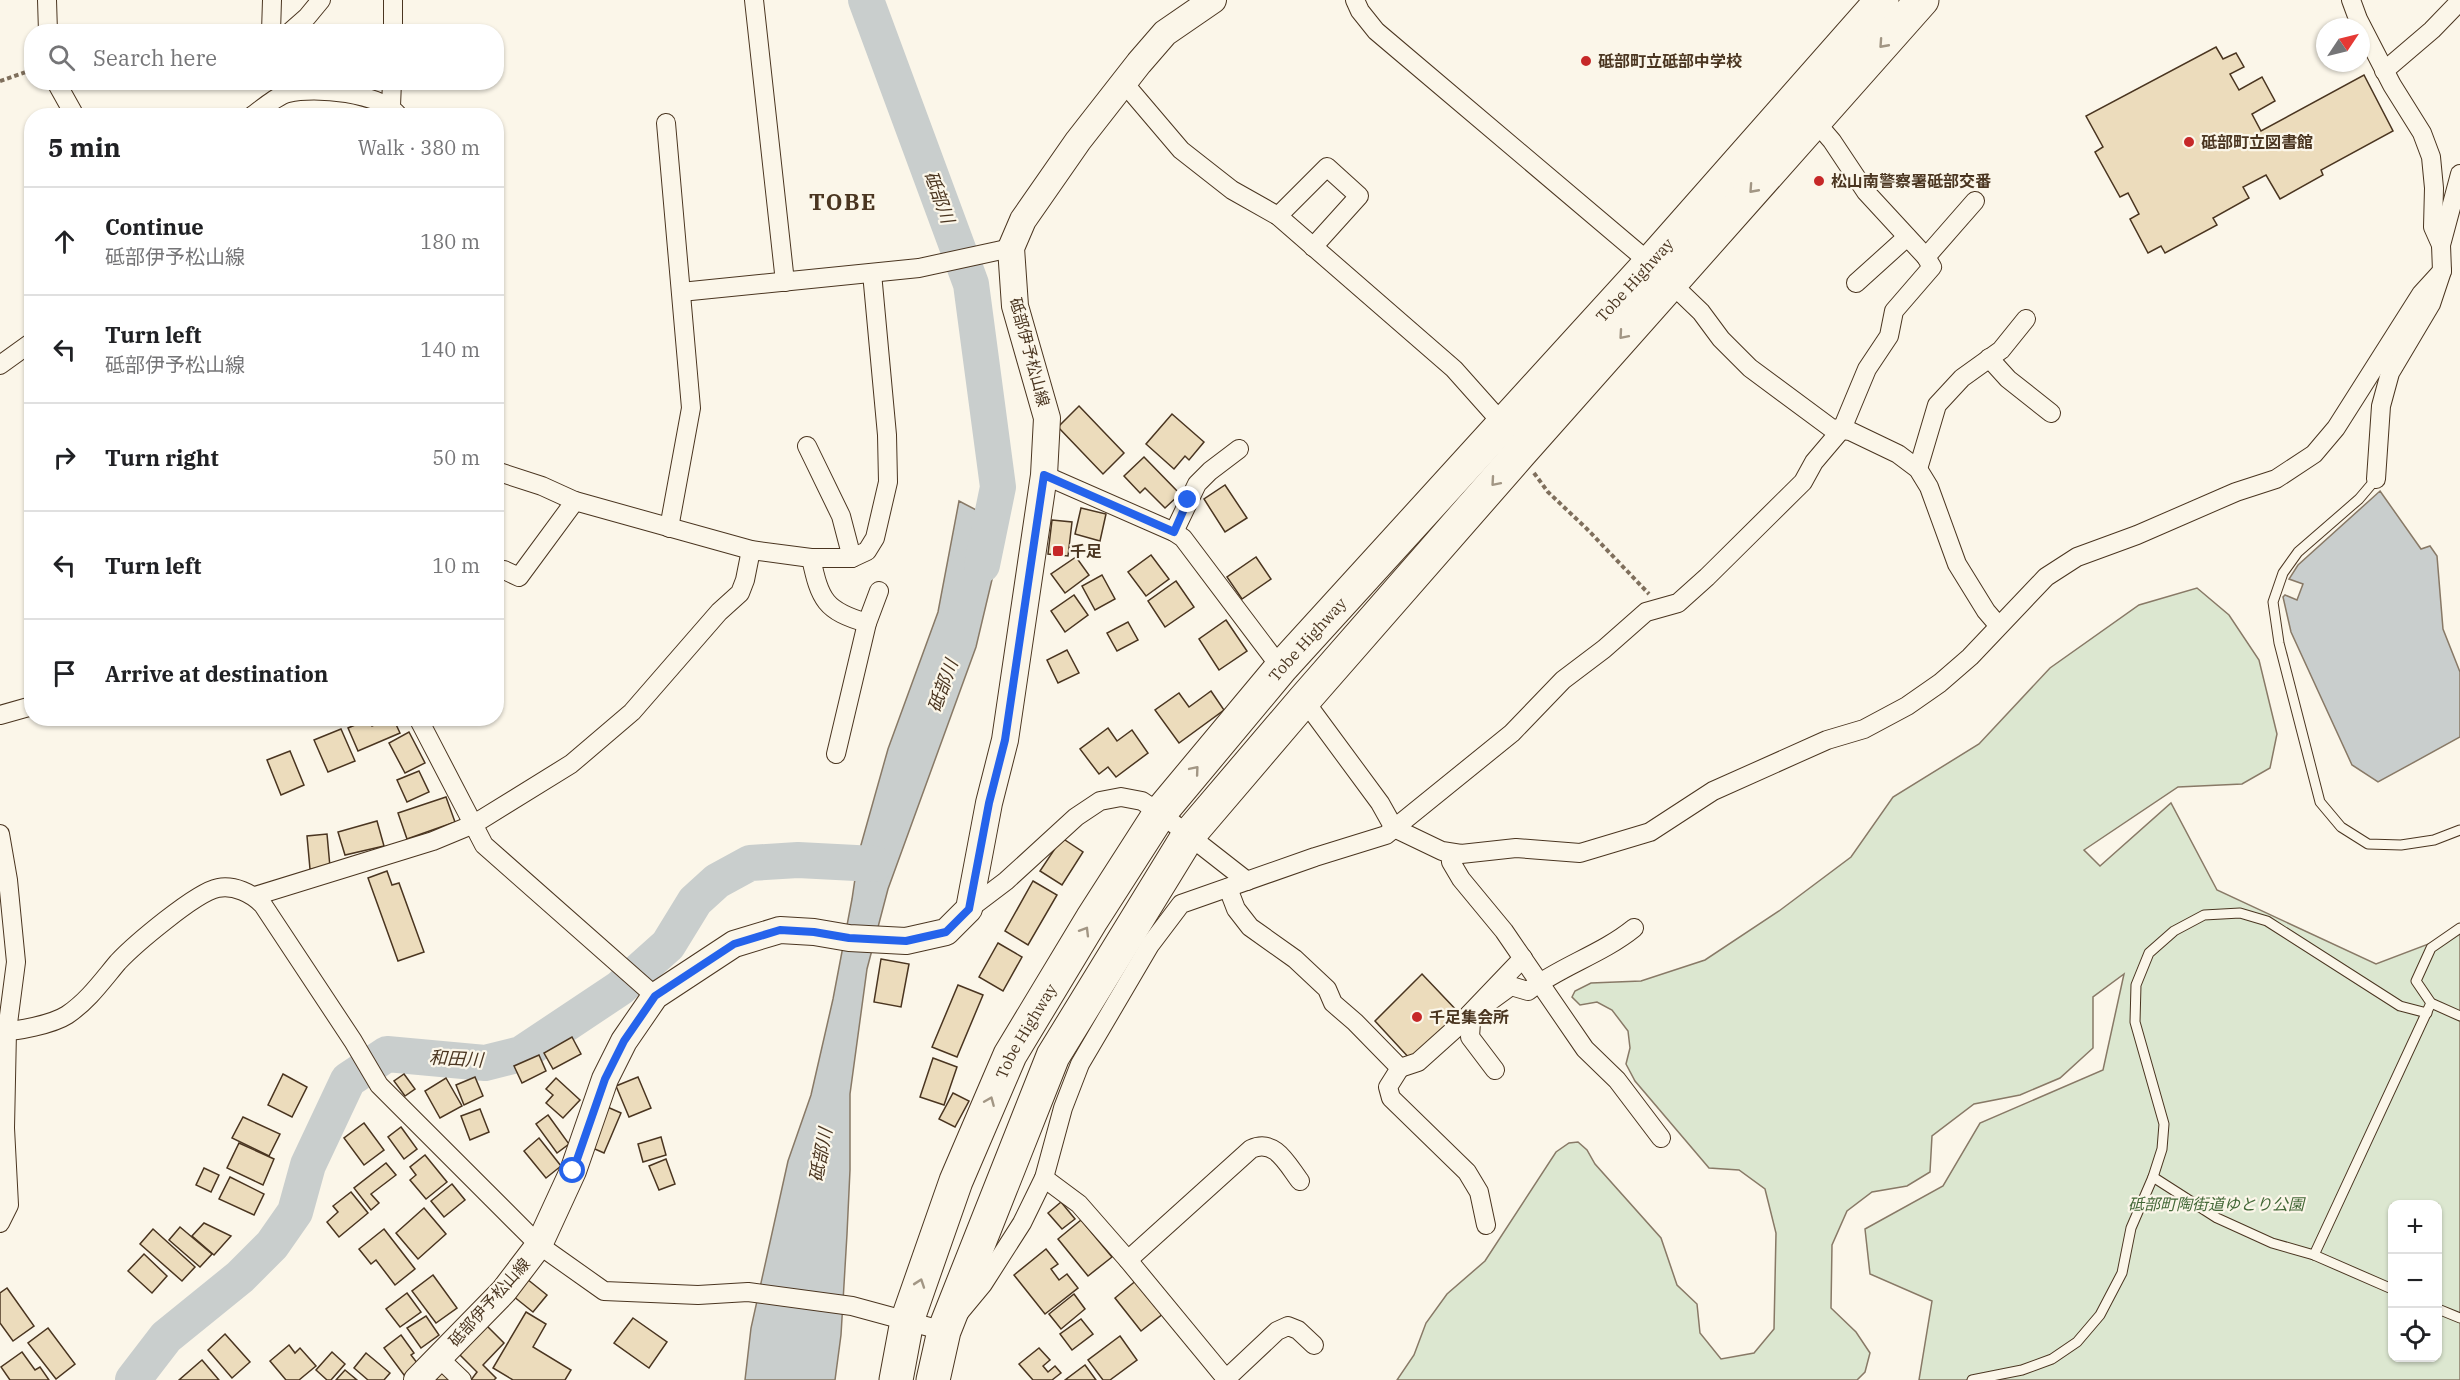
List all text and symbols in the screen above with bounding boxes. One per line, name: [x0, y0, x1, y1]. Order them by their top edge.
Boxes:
north arrow: [2316, 18, 2370, 72]
search box: [24, 24, 504, 90]
one-way arrow: [1879, 37, 1890, 48]
icon: search: [45, 41, 78, 74]
text: Search here: [93, 43, 217, 72]
place label: 砥部町立砥部中学校: [1598, 51, 1742, 71]
marker: 砥部町立砥部中学校: [1579, 54, 1593, 68]
text: 5 min: [48, 130, 121, 164]
place label: 砥部町立図書館: [2201, 132, 2313, 152]
text: Walk · 380 m: [358, 134, 480, 161]
marker: 砥部町立図書館: [2182, 135, 2196, 149]
water label: 砥部川: [919, 168, 960, 228]
place label: 松山南警察署砥部交番: [1831, 171, 1991, 191]
marker: 松山南警察署砥部交番: [1812, 174, 1826, 188]
one-way arrow: [1749, 182, 1760, 193]
district label: TOBE: [809, 187, 877, 216]
text: Continue: [105, 212, 204, 241]
icon: ahead: [48, 225, 81, 258]
text: 180 m: [420, 228, 480, 255]
street label: Tobe Highway: [1591, 233, 1678, 326]
text: 砥部伊予松山線: [105, 243, 245, 270]
street label: 砥部伊予松山線: [1006, 295, 1054, 409]
text: Turn left: [105, 320, 201, 349]
one-way arrow: [1620, 328, 1631, 339]
icon: left: [48, 333, 81, 366]
text: 140 m: [420, 336, 480, 363]
text: 砥部伊予松山線: [105, 351, 245, 378]
icon: right: [48, 441, 81, 474]
text: Turn right: [105, 443, 219, 472]
text: 50 m: [432, 444, 480, 471]
one-way arrow: [1491, 475, 1502, 486]
route end: [1174, 486, 1200, 512]
place label: 千足: [1070, 541, 1102, 561]
marker: 千足: [1051, 544, 1065, 558]
icon: left: [48, 549, 81, 582]
text: Turn left: [105, 551, 201, 580]
text: 10 m: [432, 552, 480, 579]
street label: Tobe Highway: [1264, 593, 1351, 685]
water label: 砥部川: [922, 655, 963, 715]
icon: arrive: [48, 657, 81, 690]
text: Arrive at destination: [105, 659, 328, 688]
one-way arrow: [1188, 766, 1199, 777]
one-way arrow: [1077, 927, 1089, 937]
street label: Tobe Highway: [991, 979, 1061, 1082]
place label: 千足集会所: [1429, 1007, 1509, 1027]
marker: 千足集会所: [1410, 1010, 1424, 1024]
water label: 和田川: [428, 1046, 486, 1072]
one-way arrow: [983, 1096, 995, 1107]
water label: 砥部川: [804, 1124, 837, 1184]
route start: [559, 1157, 585, 1183]
park label: 砥部町陶街道ゆとり公園: [2128, 1194, 2306, 1214]
map controls: [2388, 1200, 2442, 1362]
button: +: [2388, 1200, 2442, 1254]
street label: 砥部伊予松山線: [444, 1254, 534, 1350]
button: −: [2388, 1254, 2442, 1308]
one-way arrow: [913, 1278, 926, 1289]
button: locate: [2388, 1308, 2442, 1362]

